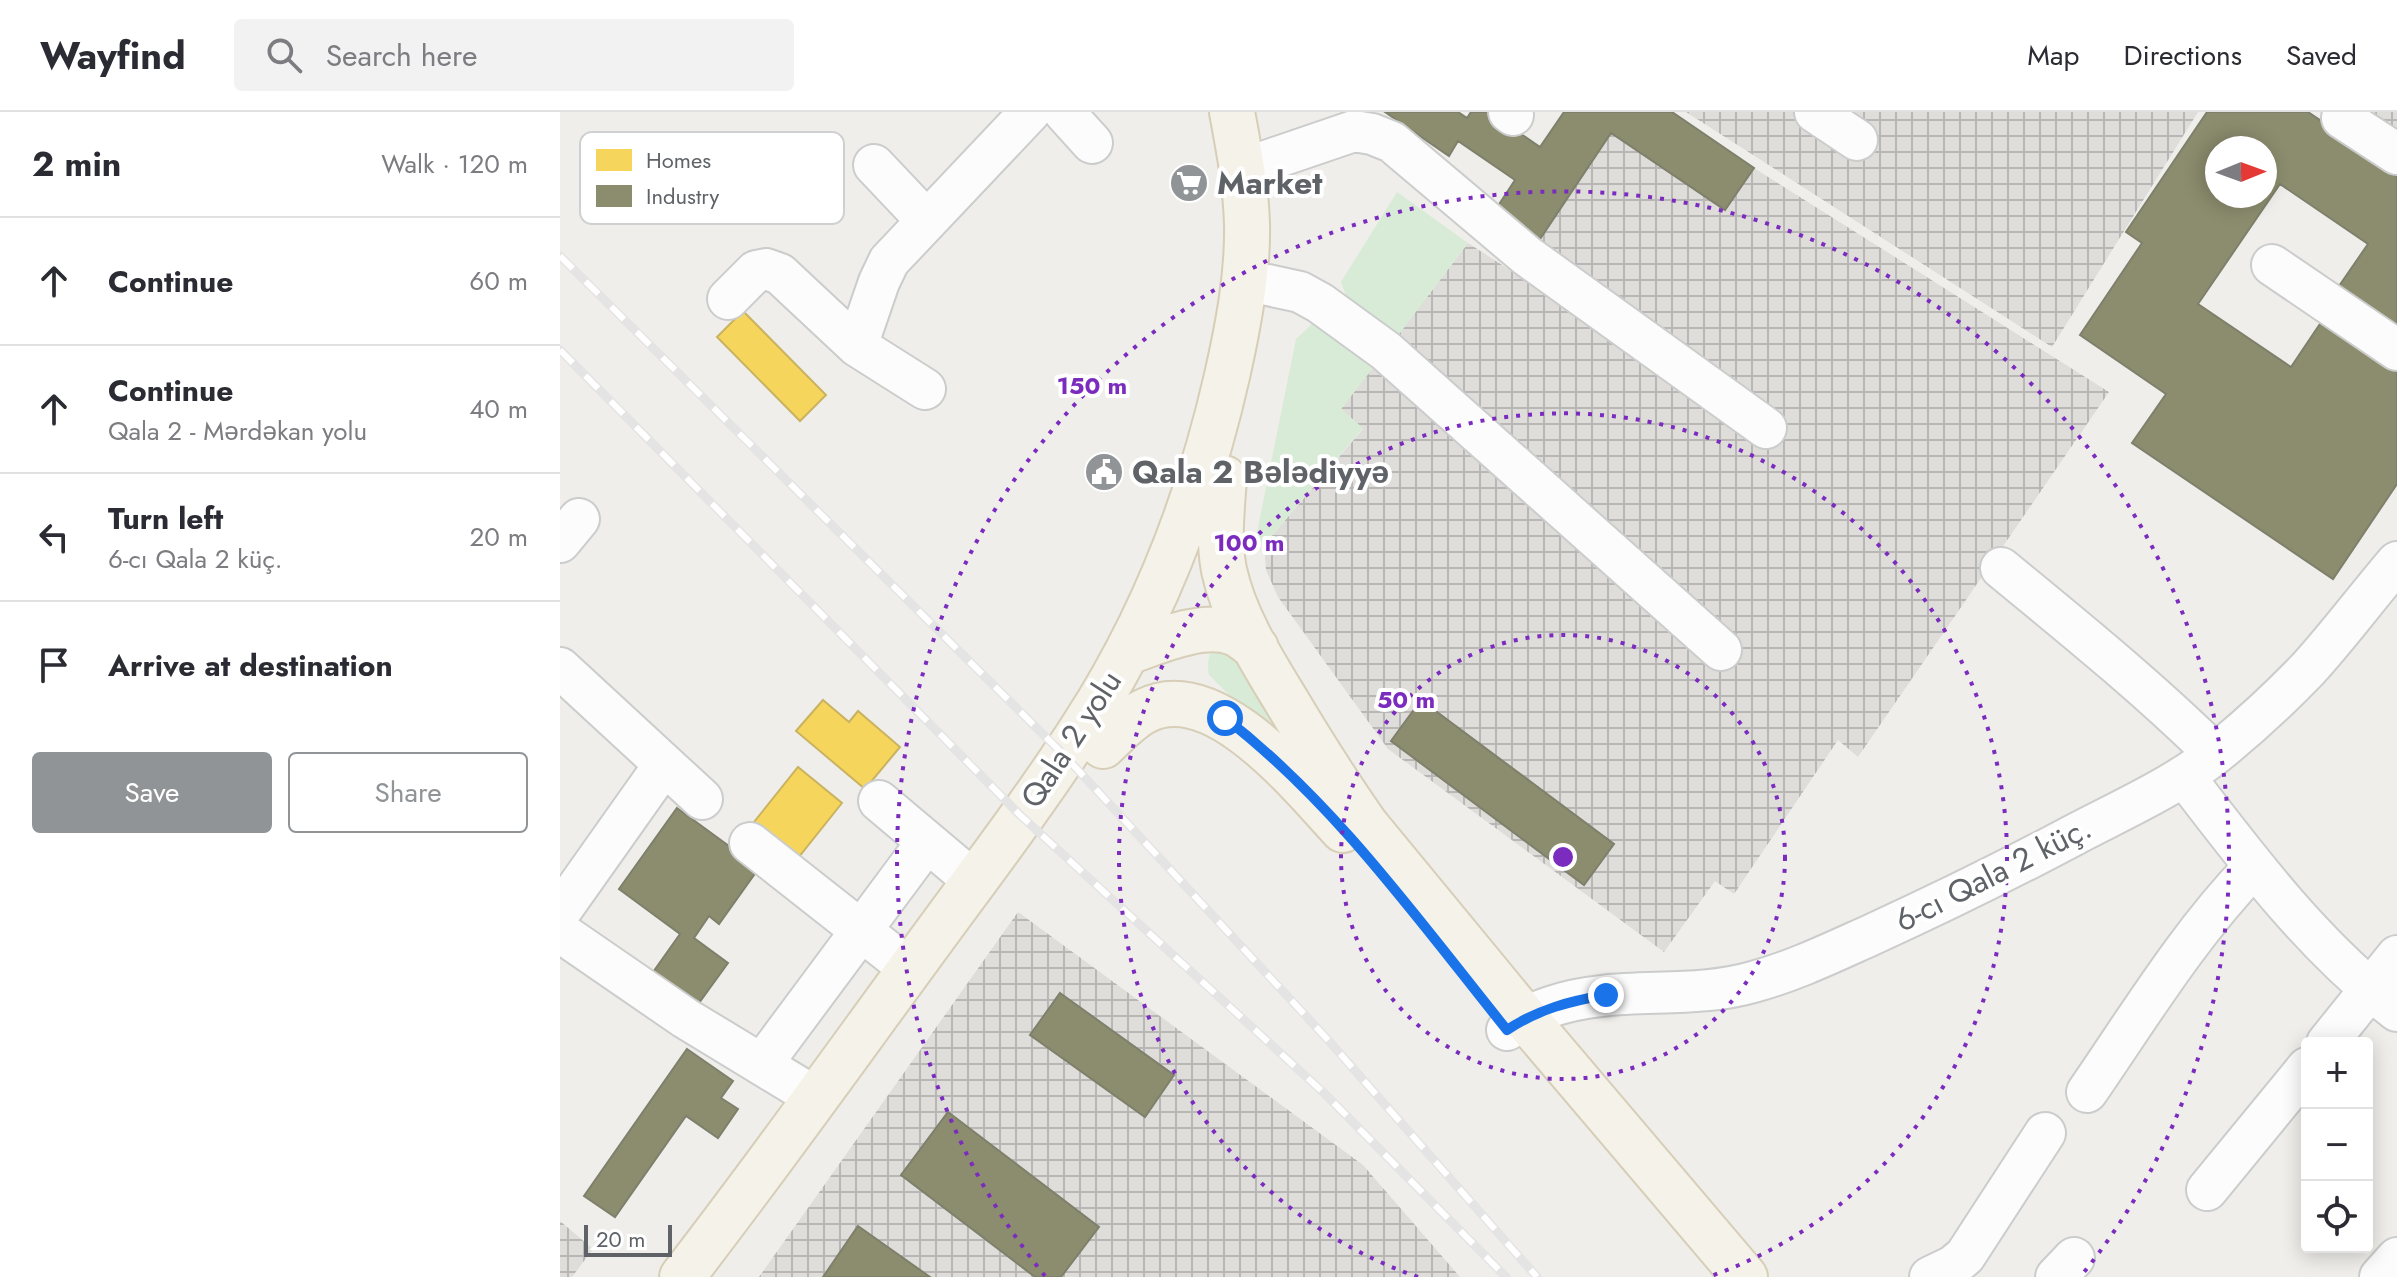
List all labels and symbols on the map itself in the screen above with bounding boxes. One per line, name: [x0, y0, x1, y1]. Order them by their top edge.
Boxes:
legend: [580, 132, 844, 224]
north arrow: [2205, 136, 2277, 208]
text: Homes: [646, 144, 711, 176]
place label: Market: [1217, 160, 1323, 206]
supermarket icon: Market: [1168, 162, 1210, 204]
text: Industry: [646, 180, 719, 212]
text: 150 m: [1057, 368, 1127, 403]
place label: Qala 2 Bələdiyyə: [1132, 449, 1389, 495]
public building icon: Qala 2 Bələdiyyə: [1083, 451, 1125, 493]
text: 100 m: [1214, 525, 1284, 560]
street label: Qala 2 yolu: [1009, 661, 1133, 817]
text: 50 m: [1377, 682, 1435, 717]
route start: [1207, 700, 1243, 736]
street label: 6-cı Qala 2 küç.: [1887, 805, 2099, 943]
centre of rings: [1549, 843, 1577, 871]
route end: [1588, 977, 1624, 1013]
scale bar: [584, 1221, 672, 1257]

